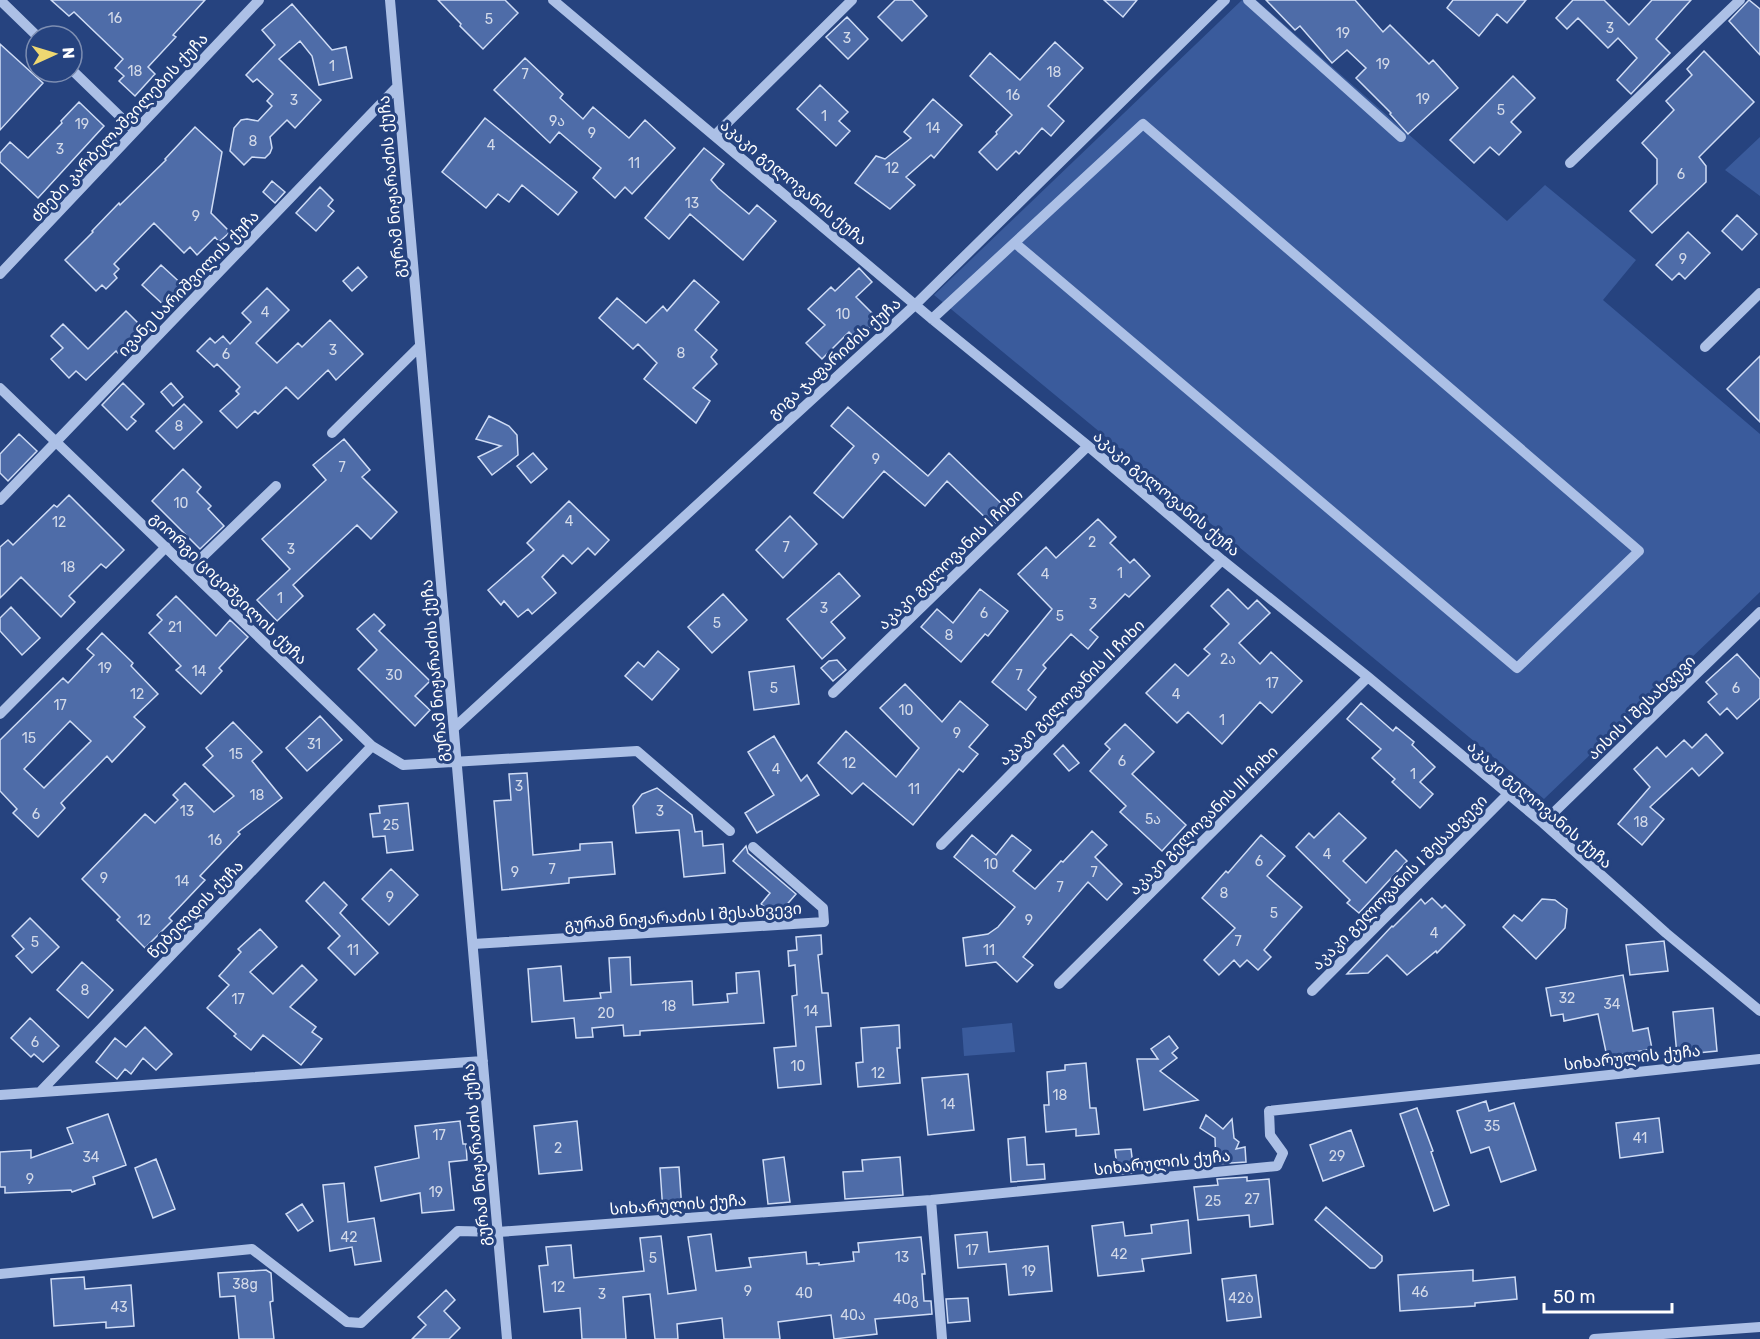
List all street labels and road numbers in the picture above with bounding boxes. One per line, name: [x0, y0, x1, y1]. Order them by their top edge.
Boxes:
street label: ძმები კარბელაშვილების ქუჩა: [27, 29, 213, 226]
street label: გურამ ნიჟარაძის ქუჩა: [374, 95, 409, 279]
street label: აკაკი გელოვანის ქუჩა: [716, 115, 871, 250]
street label: ივანე სარიშვილის ქუჩა: [114, 206, 264, 361]
street label: გიგა ჯაფარიძის ქუჩა: [764, 294, 905, 423]
street label: აკაკი გელოვანის ქუჩა: [1089, 426, 1244, 561]
street label: აკაკი გელოვანის I ჩიხი: [874, 485, 1027, 634]
street label: გიორგი ციციშვილის ქუჩა: [145, 508, 311, 669]
street label: გურამ ნიჟარაძის ქუჩა: [417, 579, 452, 763]
street label: აკაკი გელოვანის II ჩიხი: [994, 615, 1149, 770]
street label: აისის I შესახვევი: [1584, 651, 1699, 764]
street label: აკაკი გელოვანის ქუჩა: [1463, 736, 1616, 873]
street label: აკაკი გელოვანის III ჩიხი: [1125, 742, 1282, 899]
street label: აკაკი გელოვანის I შესახვევი: [1308, 791, 1492, 975]
street label: წებელდის ქუჩა: [144, 856, 248, 963]
street label: გურამ ნიჟარაძის I შესახვევი: [564, 899, 802, 934]
street label: სიხარულის ქუჩა: [1563, 1041, 1701, 1075]
street label: გურამ ნიჟარაძის ქუჩა: [459, 1063, 494, 1247]
street label: სიხარულის ქუჩა: [1093, 1146, 1231, 1180]
street label: სიხარულის ქუჩა: [609, 1190, 747, 1220]

